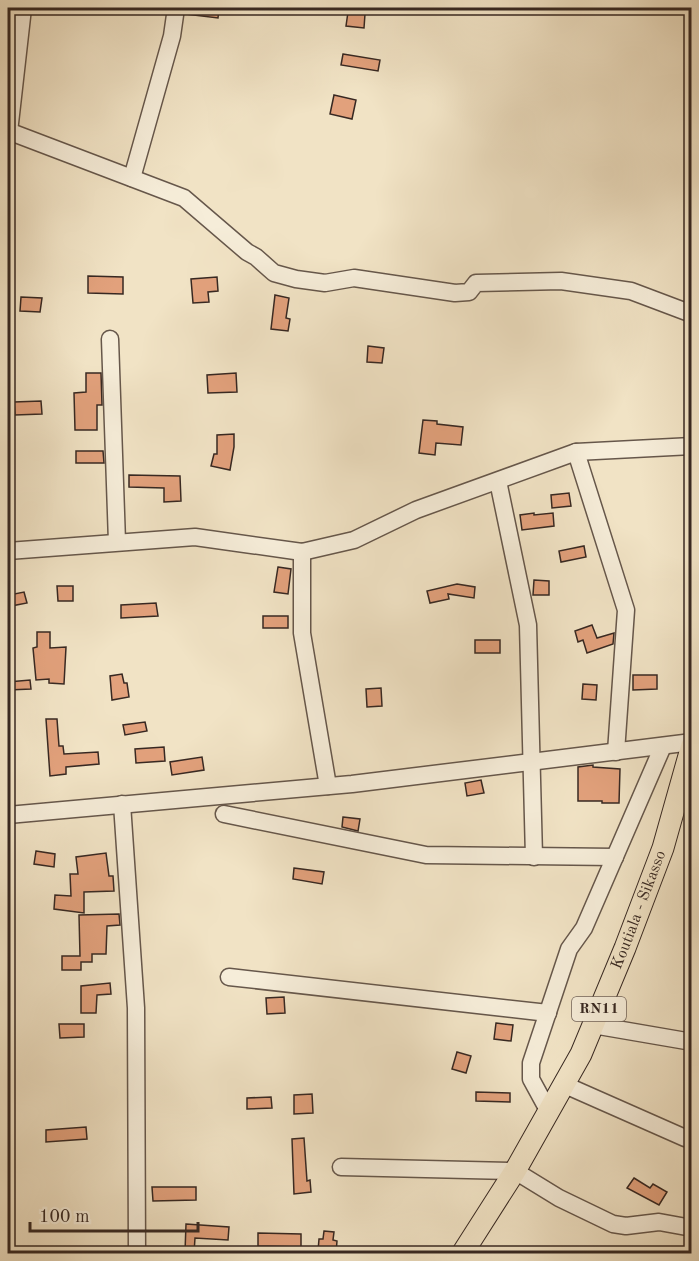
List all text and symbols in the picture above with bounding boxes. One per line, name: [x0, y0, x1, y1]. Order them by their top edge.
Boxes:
street label: Koutiala - Sikasso: [609, 848, 669, 972]
road number: RN11: [572, 997, 626, 1021]
scale bar: [30, 1195, 198, 1233]
text: 100 m: [39, 1208, 90, 1226]

